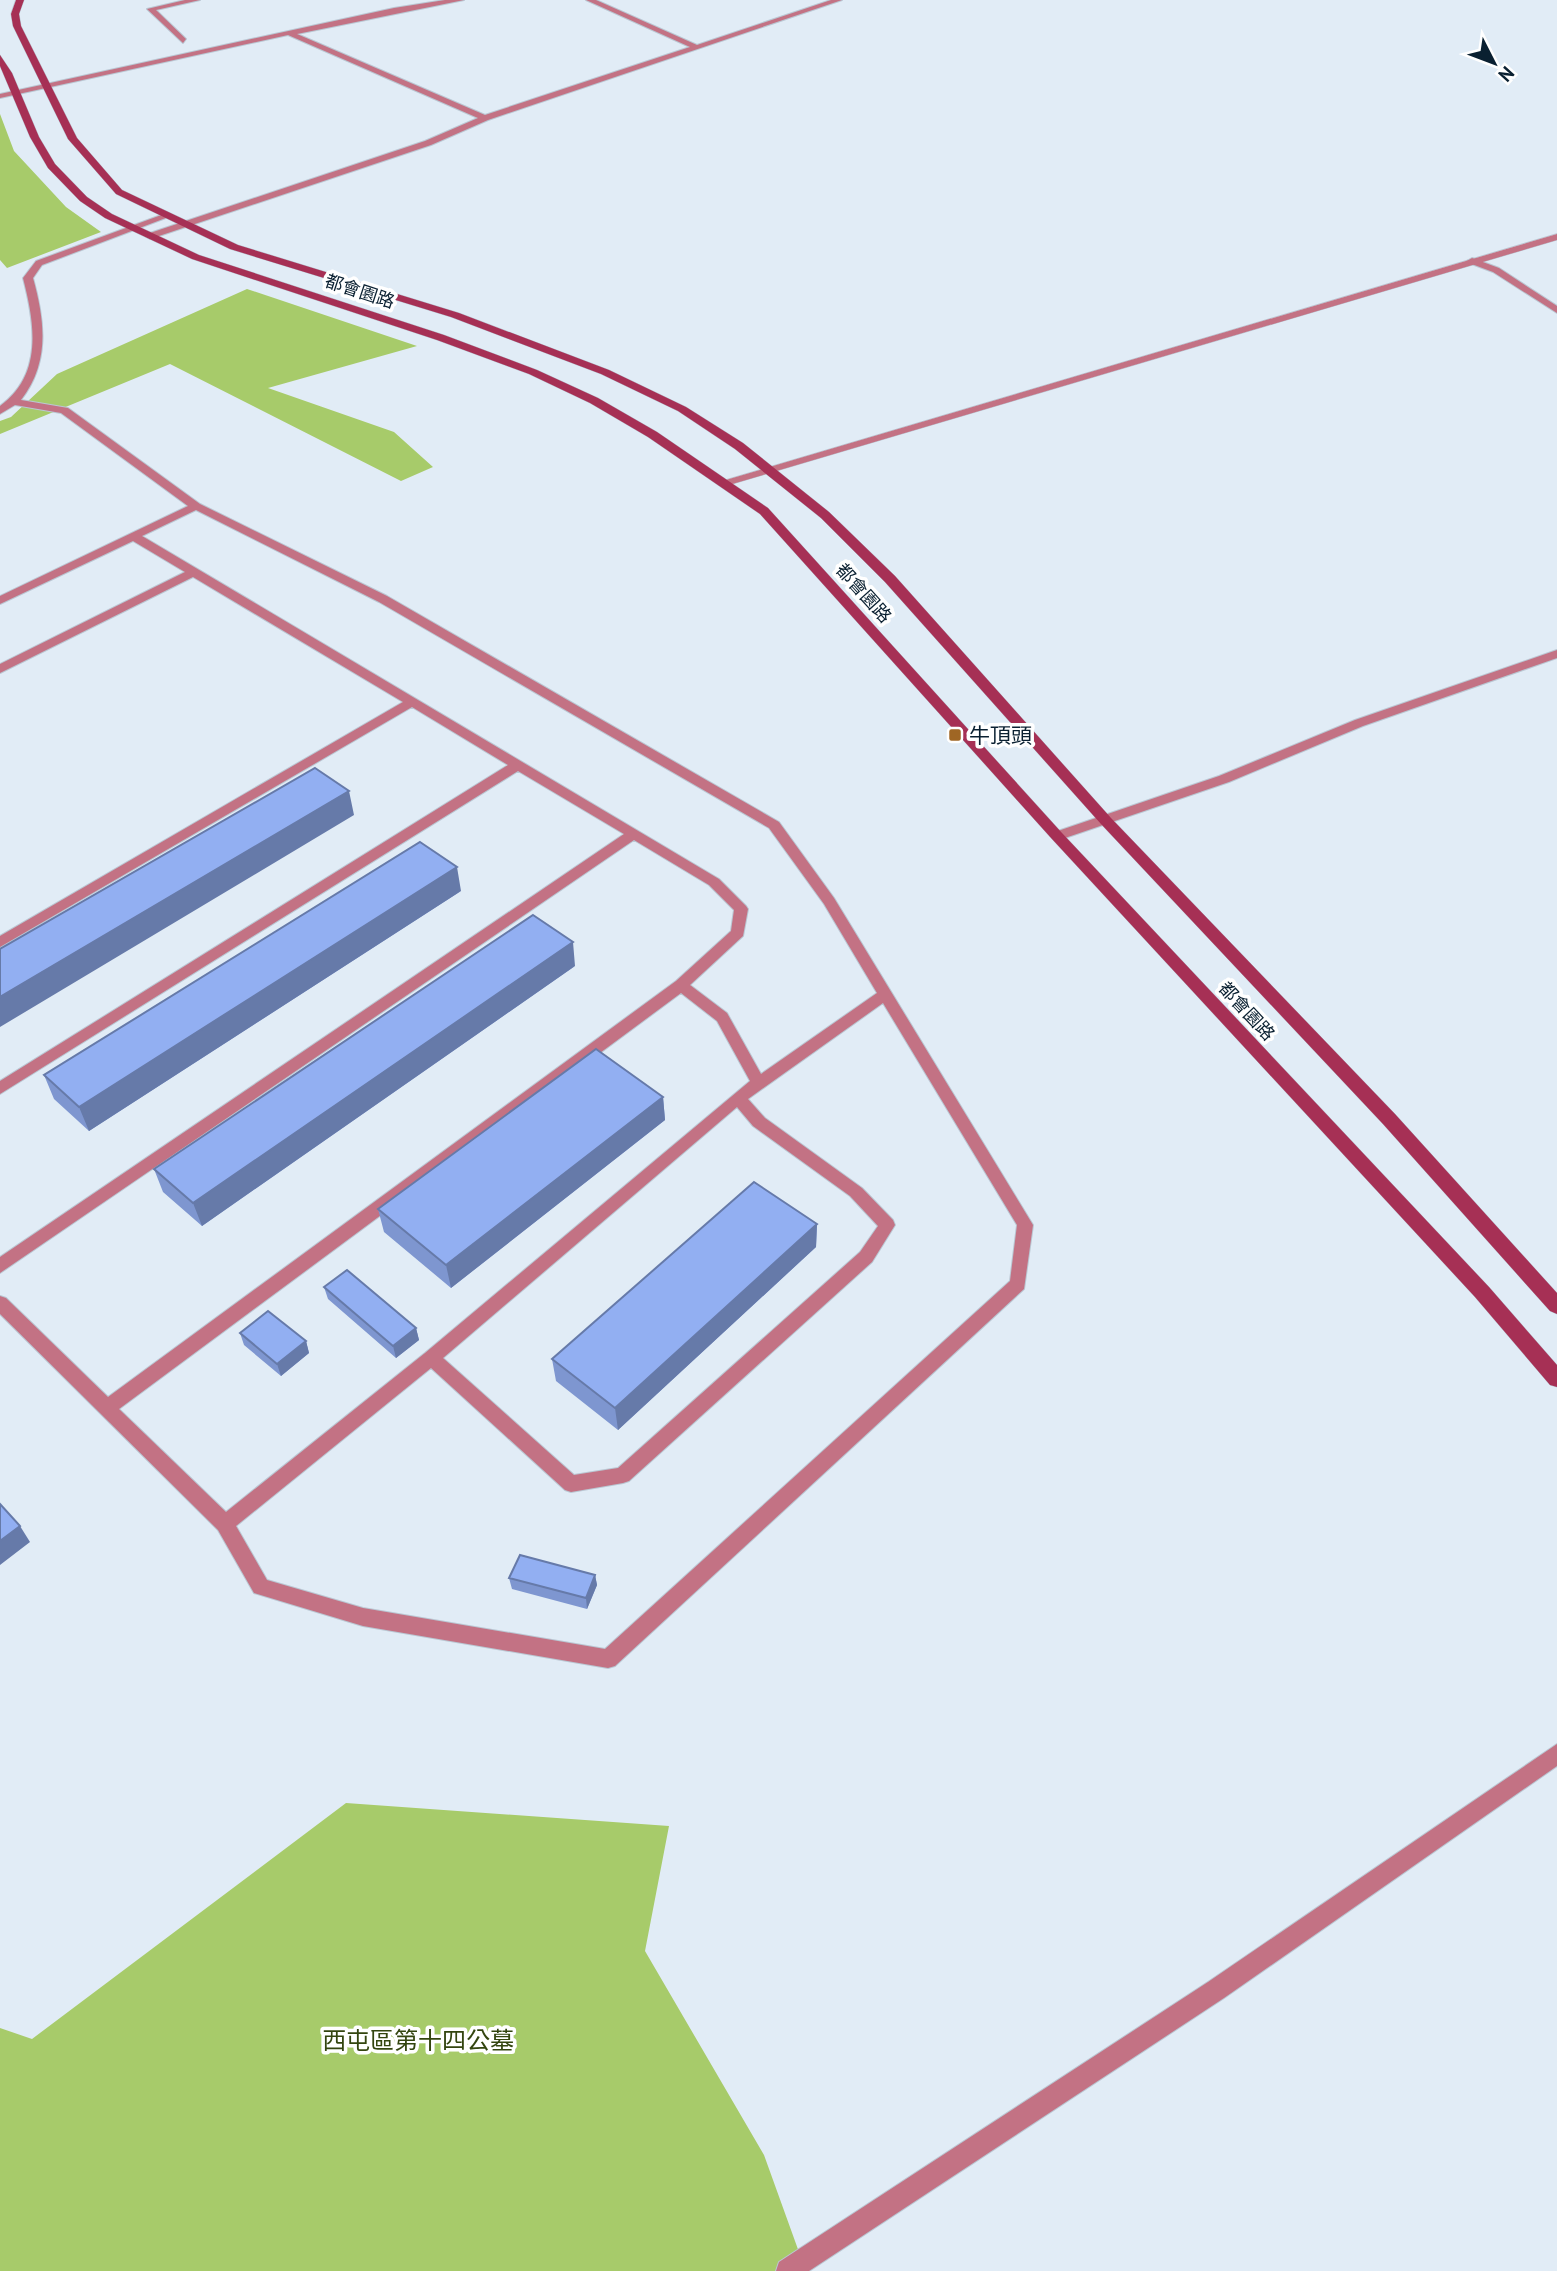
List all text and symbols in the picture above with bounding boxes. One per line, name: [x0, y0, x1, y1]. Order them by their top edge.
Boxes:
north arrow: [1459, 28, 1529, 98]
text: N: [1494, 62, 1520, 87]
street label: 都會園路: [322, 269, 398, 313]
street label: 都會園路: [831, 559, 897, 627]
place label: 牛頂頭: [969, 722, 1032, 749]
marker: 牛頂頭: [947, 727, 963, 743]
street label: 都會園路: [1214, 977, 1280, 1045]
park label: 西屯區第十四公墓: [322, 2025, 514, 2056]

